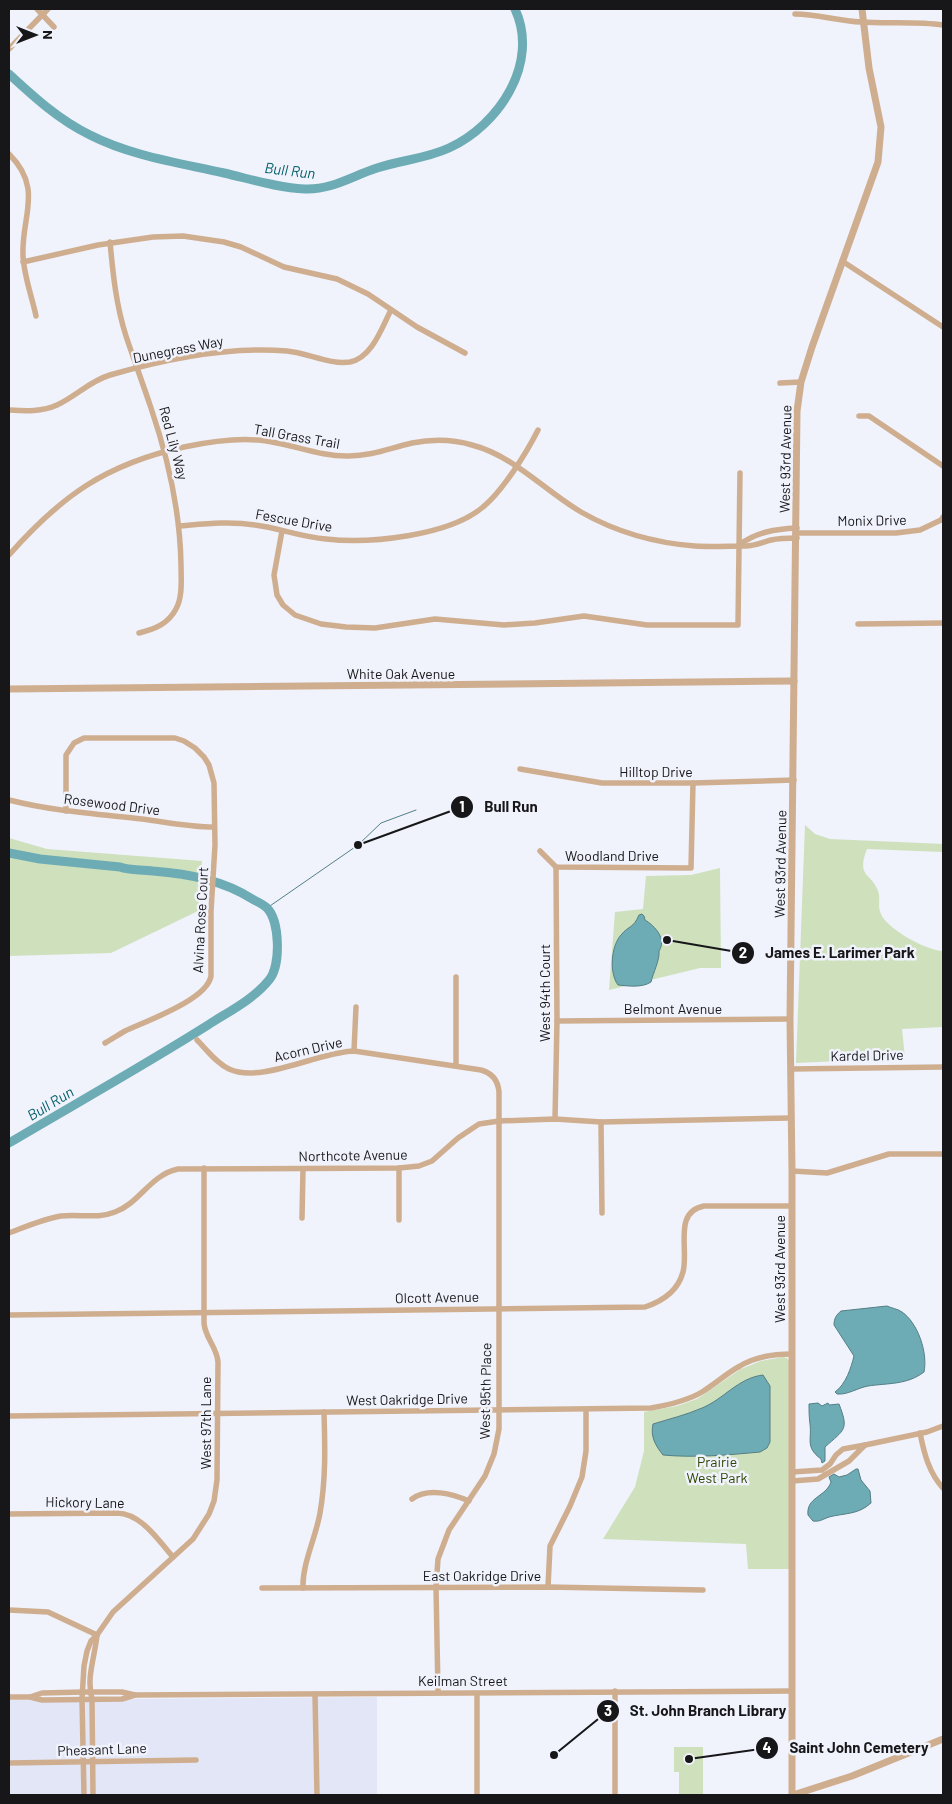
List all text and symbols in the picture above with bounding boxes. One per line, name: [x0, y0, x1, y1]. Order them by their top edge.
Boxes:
north arrow: [10, 10, 60, 60]
text: N: [40, 30, 57, 40]
water label: Bull Run: [264, 158, 316, 182]
street label: Dunegrass Way: [131, 332, 225, 366]
street label: Red Lily Way: [156, 404, 192, 482]
street label: West 93rd Avenue: [776, 405, 794, 513]
street label: Tall Grass Trail: [253, 420, 341, 452]
street label: Fescue Drive: [254, 505, 334, 535]
street label: Monix Drive: [837, 511, 907, 529]
street label: White Oak Avenue: [347, 665, 455, 682]
street label: Hilltop Drive: [619, 763, 693, 780]
street label: Rosewood Drive: [63, 790, 161, 818]
callout: Bull Run: [450, 792, 548, 822]
text: 1: [459, 797, 465, 815]
text: Bull Run: [484, 797, 538, 815]
street label: West 93rd Avenue: [771, 810, 789, 918]
street label: Woodland Drive: [565, 847, 659, 864]
street label: Alvina Rose Court: [189, 866, 211, 974]
callout: James E. Larimer Park: [730, 938, 925, 968]
text: 2: [739, 943, 747, 961]
text: James E. Larimer Park: [765, 943, 915, 961]
street label: West 94th Court: [536, 944, 553, 1042]
street label: Belmont Avenue: [624, 1000, 722, 1017]
street label: Acorn Drive: [272, 1033, 344, 1065]
street label: Kardel Drive: [830, 1046, 904, 1064]
water label: Bull Run: [24, 1082, 77, 1124]
street label: Northcote Avenue: [298, 1146, 408, 1164]
street label: West 93rd Avenue: [771, 1215, 788, 1323]
street label: Olcott Avenue: [395, 1288, 479, 1306]
street label: West 95th Place: [476, 1342, 494, 1440]
street label: West 97th Lane: [197, 1377, 214, 1469]
street label: West Oakridge Drive: [346, 1389, 468, 1409]
park label: Prairie West Park: [686, 1453, 748, 1486]
street label: Hickory Lane: [45, 1493, 125, 1511]
street label: East Oakridge Drive: [423, 1567, 541, 1584]
street label: Keilman Street: [418, 1672, 508, 1689]
callout: St. John Branch Library: [595, 1696, 796, 1726]
text: 3: [604, 1701, 612, 1719]
text: St. John Branch Library: [630, 1701, 787, 1719]
callout: Saint John Cemetery: [754, 1733, 938, 1763]
text: 4: [762, 1738, 772, 1756]
text: Saint John Cemetery: [789, 1738, 929, 1756]
street label: Pheasant Lane: [57, 1739, 147, 1759]

